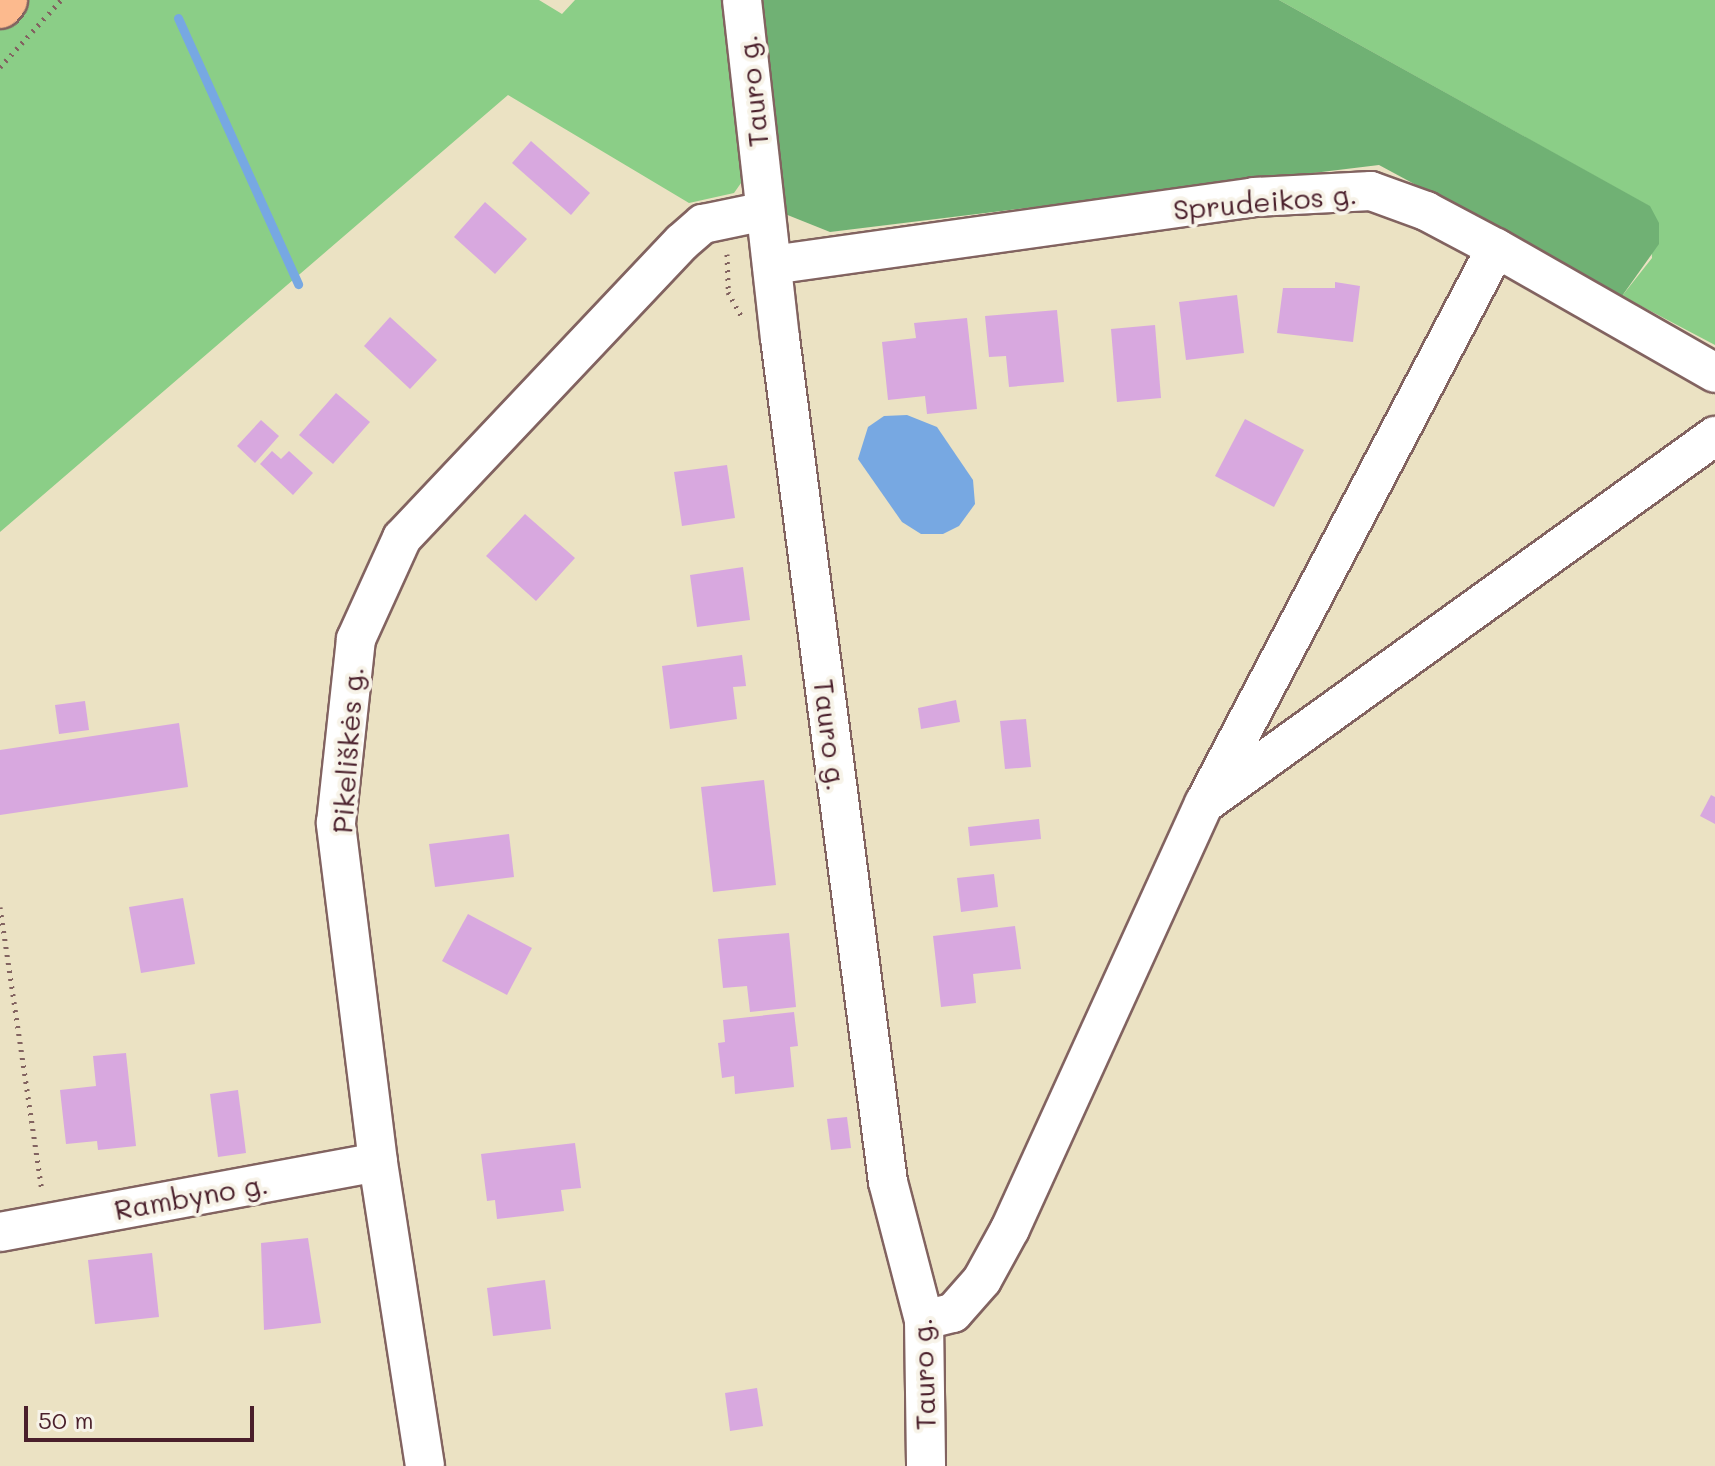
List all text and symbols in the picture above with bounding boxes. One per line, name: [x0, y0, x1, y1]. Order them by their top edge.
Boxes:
street label: Tauro g.: [729, 33, 775, 149]
street label: Sprudeikos g.: [1172, 176, 1358, 226]
street label: Pikeliškės g.: [324, 666, 370, 834]
street label: Tauro g.: [807, 677, 855, 793]
street label: Rambyno g.: [111, 1166, 271, 1226]
street label: Tauro g.: [904, 1317, 942, 1431]
scale bar: [28, 1390, 258, 1440]
text: 50 m: [38, 1404, 94, 1435]

